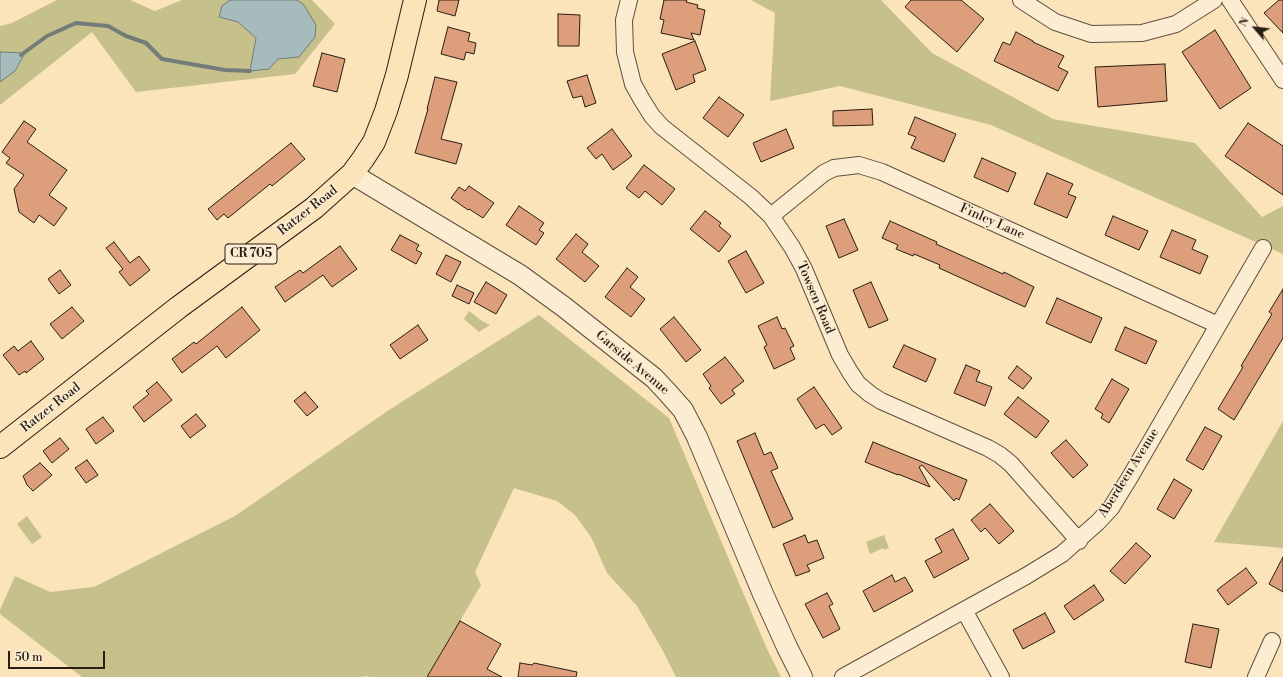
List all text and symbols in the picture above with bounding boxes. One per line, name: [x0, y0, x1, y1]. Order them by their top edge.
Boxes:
north arrow: [1235, 8, 1275, 48]
text: N: [1236, 15, 1253, 30]
street label: Ratzer Road: [275, 183, 341, 239]
street label: Finley Lane: [957, 201, 1027, 243]
road number: CR 705: [225, 244, 277, 264]
street label: Towsen Road: [793, 260, 837, 336]
street label: Garside Avenue: [592, 328, 672, 398]
street label: Ratzer Road: [18, 380, 84, 436]
street label: Aberdeen Avenue: [1095, 426, 1163, 520]
scale bar: [10, 643, 107, 669]
text: 50 m: [15, 650, 43, 665]

